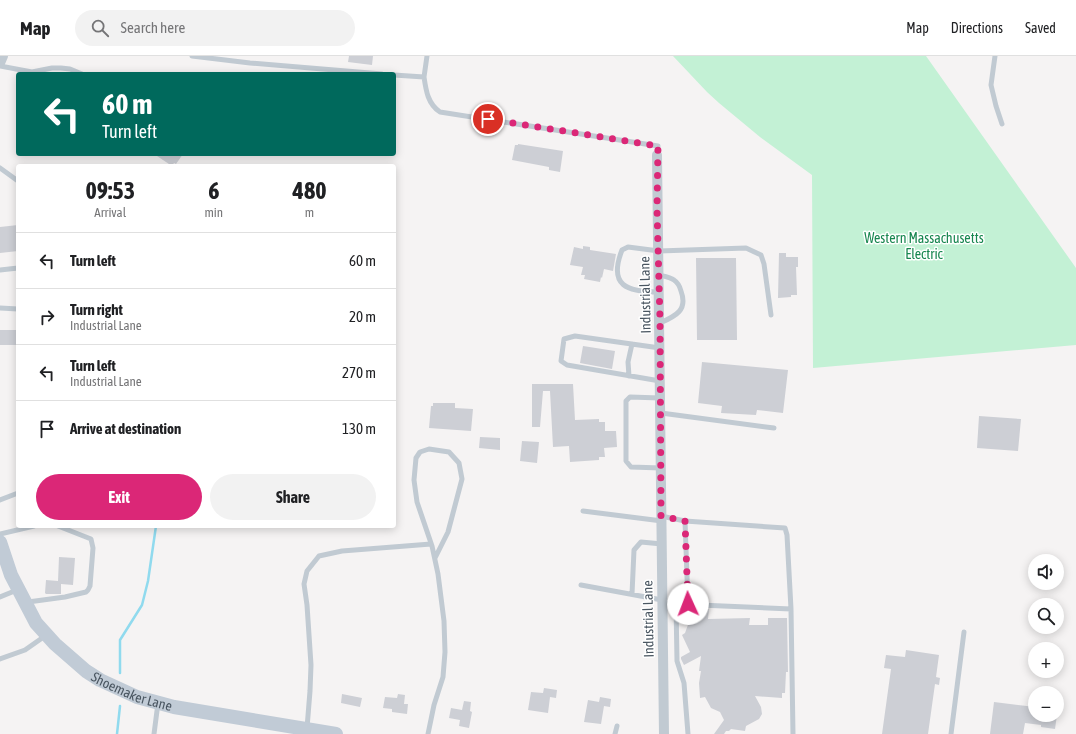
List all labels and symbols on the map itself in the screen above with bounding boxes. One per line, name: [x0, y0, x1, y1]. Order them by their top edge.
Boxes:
pin: [471, 102, 505, 136]
park label: Western Massachusetts Electric: [864, 230, 984, 262]
street label: Industrial Lane: [636, 256, 654, 334]
street label: Industrial Lane: [639, 580, 657, 658]
position arrow: [667, 583, 709, 625]
street label: Shoemaker Lane: [88, 669, 174, 714]

